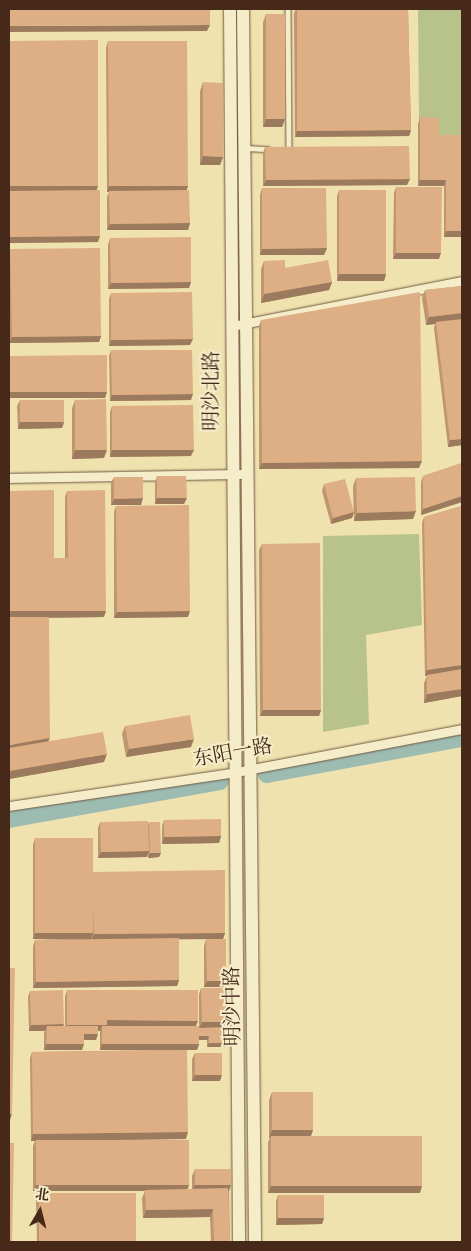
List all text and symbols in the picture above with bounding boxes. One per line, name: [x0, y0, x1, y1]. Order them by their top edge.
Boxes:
street label: 明沙北路: [201, 351, 225, 431]
street label: 东阳一路: [192, 735, 274, 773]
street label: 明沙中路: [221, 966, 247, 1046]
text: 北: [34, 1185, 50, 1206]
north arrow: [15, 1186, 65, 1236]

